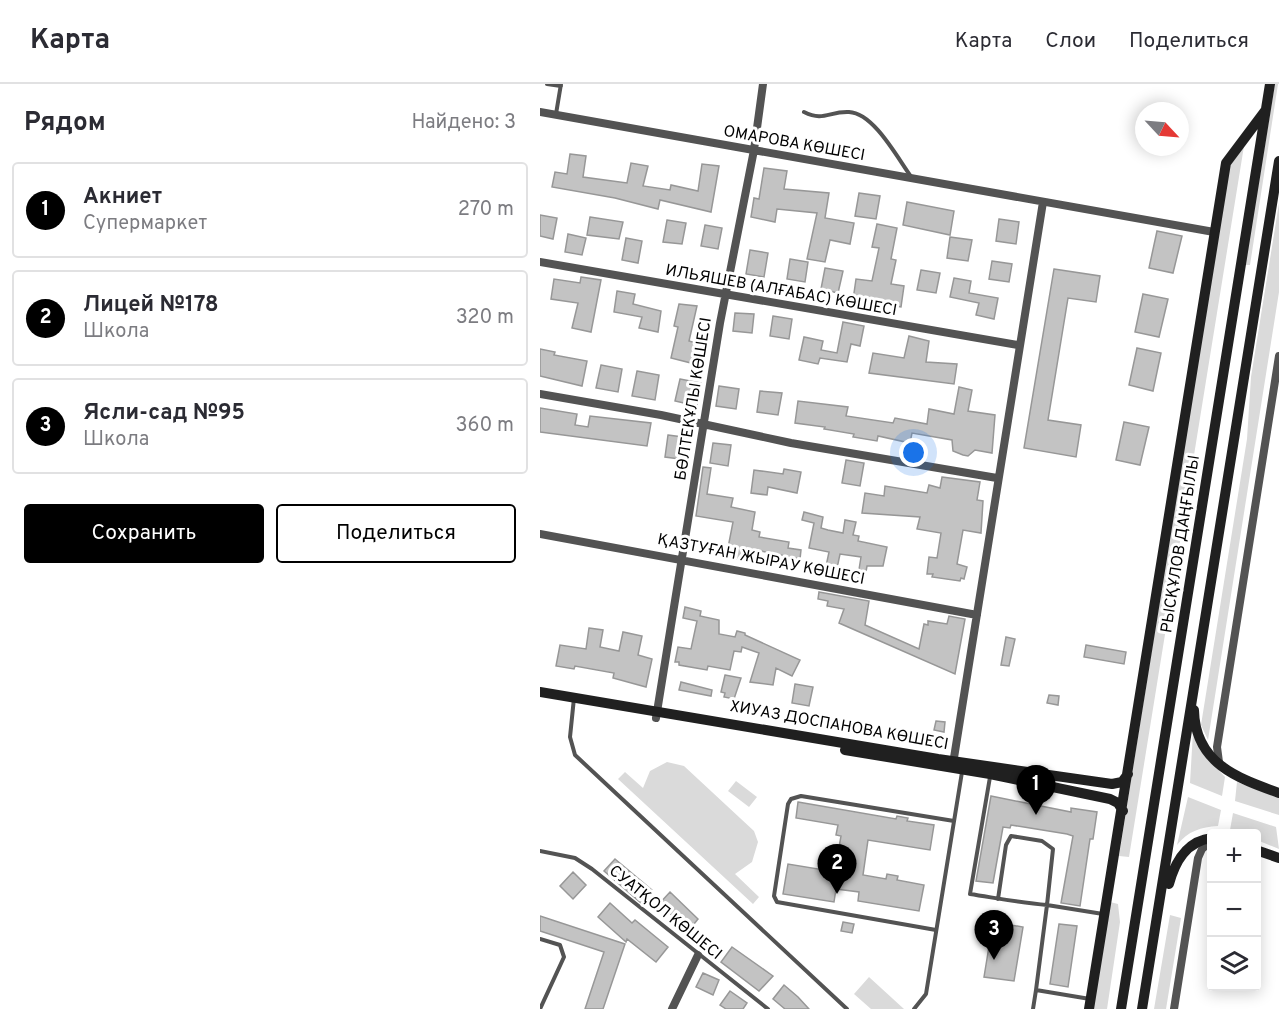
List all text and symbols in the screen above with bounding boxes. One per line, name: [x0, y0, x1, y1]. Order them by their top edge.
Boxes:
text: Карта: [30, 23, 110, 59]
text: Карта: [955, 28, 1012, 55]
text: Слои: [1045, 28, 1096, 55]
text: Поделиться: [1129, 28, 1249, 55]
north arrow: [1135, 102, 1189, 156]
text: Рядом: [24, 107, 106, 140]
text: Найдено: 3: [412, 110, 516, 136]
street label: ОМАРОВА КӨШЕСІ: [722, 122, 866, 166]
text: Акниет: [83, 184, 162, 211]
text: 1: [42, 197, 50, 223]
text: 270 m: [458, 197, 514, 223]
text: Супермаркет: [83, 211, 207, 237]
street label: ИЛЬЯШЕВ (АЛҒАБАС) КӨШЕСІ: [664, 261, 898, 321]
text: Лицей №178: [83, 292, 219, 319]
text: 2: [39, 305, 52, 331]
text: 320 m: [456, 305, 514, 331]
street label: БӨЛТЕКҰЛЫ КӨШЕСІ: [671, 316, 717, 482]
text: Школа: [83, 319, 149, 345]
text: Ясли-сад №95: [83, 400, 245, 427]
text: 3: [40, 413, 52, 439]
text: 360 m: [456, 413, 514, 439]
text: Школа: [83, 427, 149, 453]
your location: [899, 438, 928, 467]
street label: РЫСҚҰЛОВ ДАҢҒЫЛЫ: [1157, 454, 1205, 634]
button: Сохранить: [24, 504, 264, 563]
button: Поделиться: [276, 504, 516, 563]
street label: ҚАЗТУҒАН ЖЫРАУ КӨШЕСІ: [656, 530, 866, 590]
street label: ХИУАЗ ДОСПАНОВА КӨШЕСІ: [728, 697, 950, 755]
pin: 1: [1016, 766, 1056, 815]
map controls: [1207, 829, 1261, 991]
button: +: [1207, 829, 1261, 883]
pin: 2: [818, 844, 856, 894]
street label: СУАТҚОЛ КӨШЕСІ: [604, 861, 726, 965]
button: −: [1207, 883, 1261, 937]
pin: 3: [974, 910, 1014, 960]
button: layers: [1207, 937, 1261, 991]

